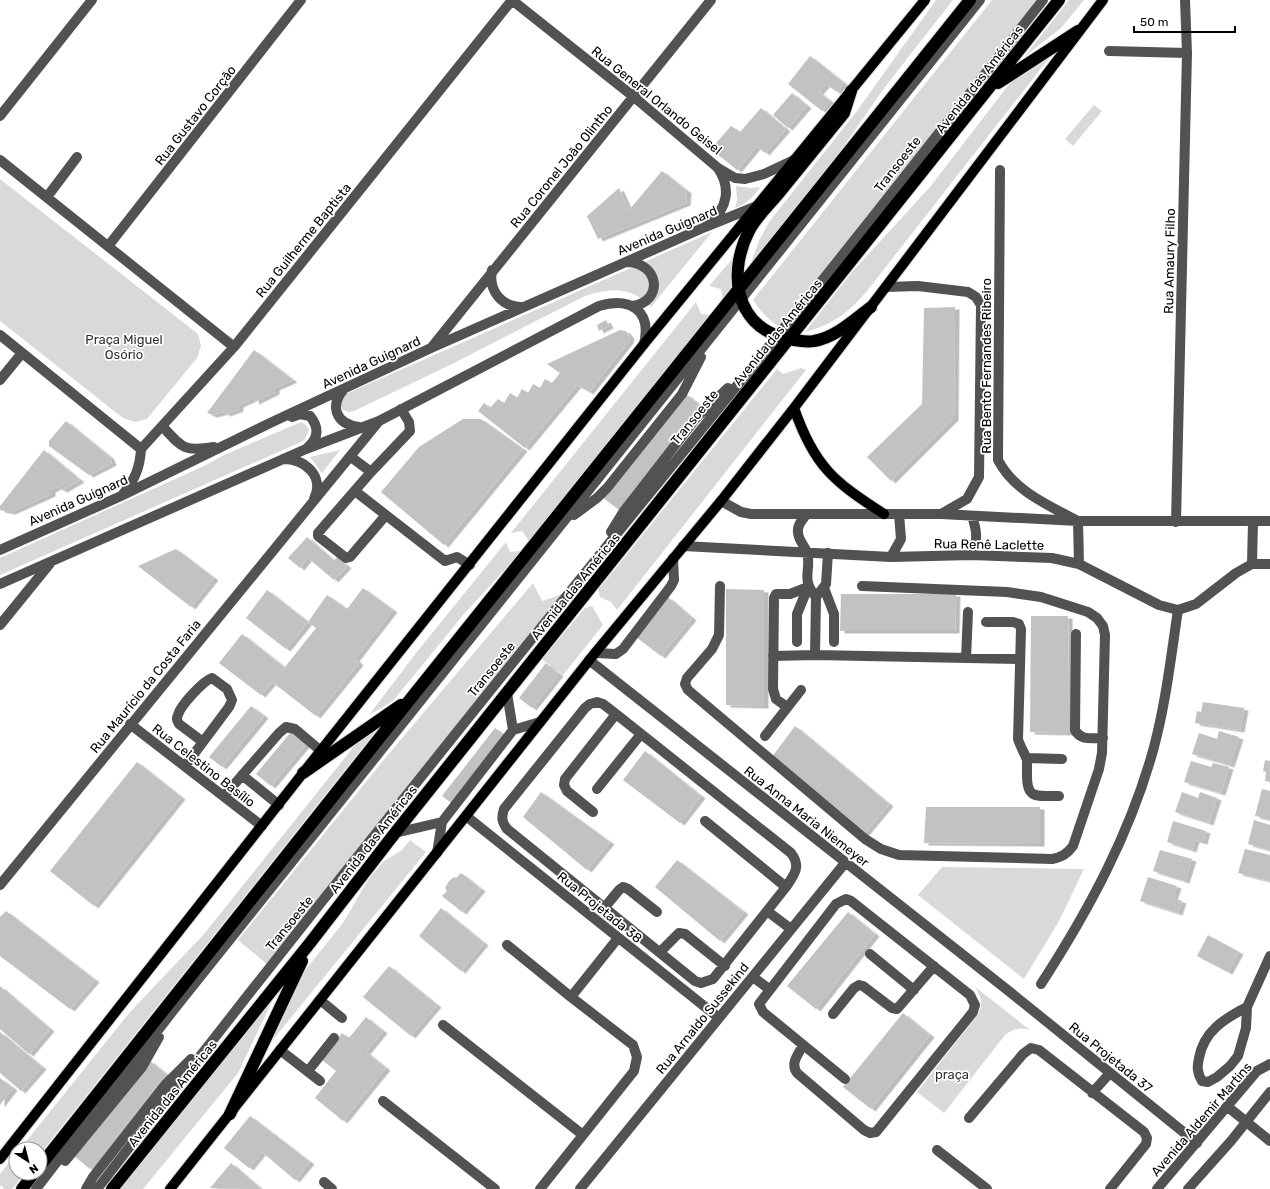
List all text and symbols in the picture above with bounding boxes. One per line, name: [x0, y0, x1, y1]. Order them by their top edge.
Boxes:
scale bar: [1134, 8, 1235, 34]
text: 50 m: [1140, 15, 1168, 29]
street label: Avenida das Américas: [933, 22, 1026, 136]
street label: Rua General Orlando Geisel: [589, 43, 725, 158]
street label: Rua Gustavo Corção: [152, 62, 239, 168]
street label: Rua Coronel João Olintho: [507, 102, 616, 231]
street label: Transoeste: [871, 133, 924, 195]
street label: Rua Guilherme Baptista: [253, 180, 354, 300]
street label: Avenida Guignard: [615, 203, 720, 259]
street label: Rua Amaury Filho: [1161, 208, 1178, 314]
street label: Avenida das Américas: [730, 276, 825, 389]
street label: Rua Bento Fernandes Ribeiro: [979, 278, 994, 454]
park label: Praça Miguel Osório: [85, 332, 163, 362]
street label: Avenida Guignard: [320, 333, 423, 393]
street label: Transoeste: [668, 387, 721, 448]
street label: Avenida Guignard: [26, 472, 130, 530]
street label: Avenida das Américas: [528, 530, 623, 643]
street label: Rua Renê Laclette: [934, 536, 1044, 553]
street label: Rua Maurício da Costa Faria: [87, 617, 204, 756]
street label: Transoeste: [465, 639, 518, 700]
street label: Rua Celestino Basílio: [149, 721, 258, 810]
street label: Rua Anna Maria Niemeyer: [741, 763, 872, 870]
street label: Avenida das Américas: [327, 782, 420, 896]
street label: Rua Projetada 38: [554, 869, 645, 946]
street label: Transoeste: [263, 893, 316, 954]
street label: Rua Arnaldo Sussekind: [653, 960, 752, 1077]
street label: Rua Projetada 37: [1066, 1019, 1156, 1096]
street label: Avenida das Américas: [125, 1037, 220, 1150]
street label: Avenida Aldemir Martins: [1148, 1059, 1255, 1179]
park label: praça: [935, 1067, 969, 1082]
north arrow: [8, 1141, 48, 1181]
text: N: [26, 1161, 41, 1176]

